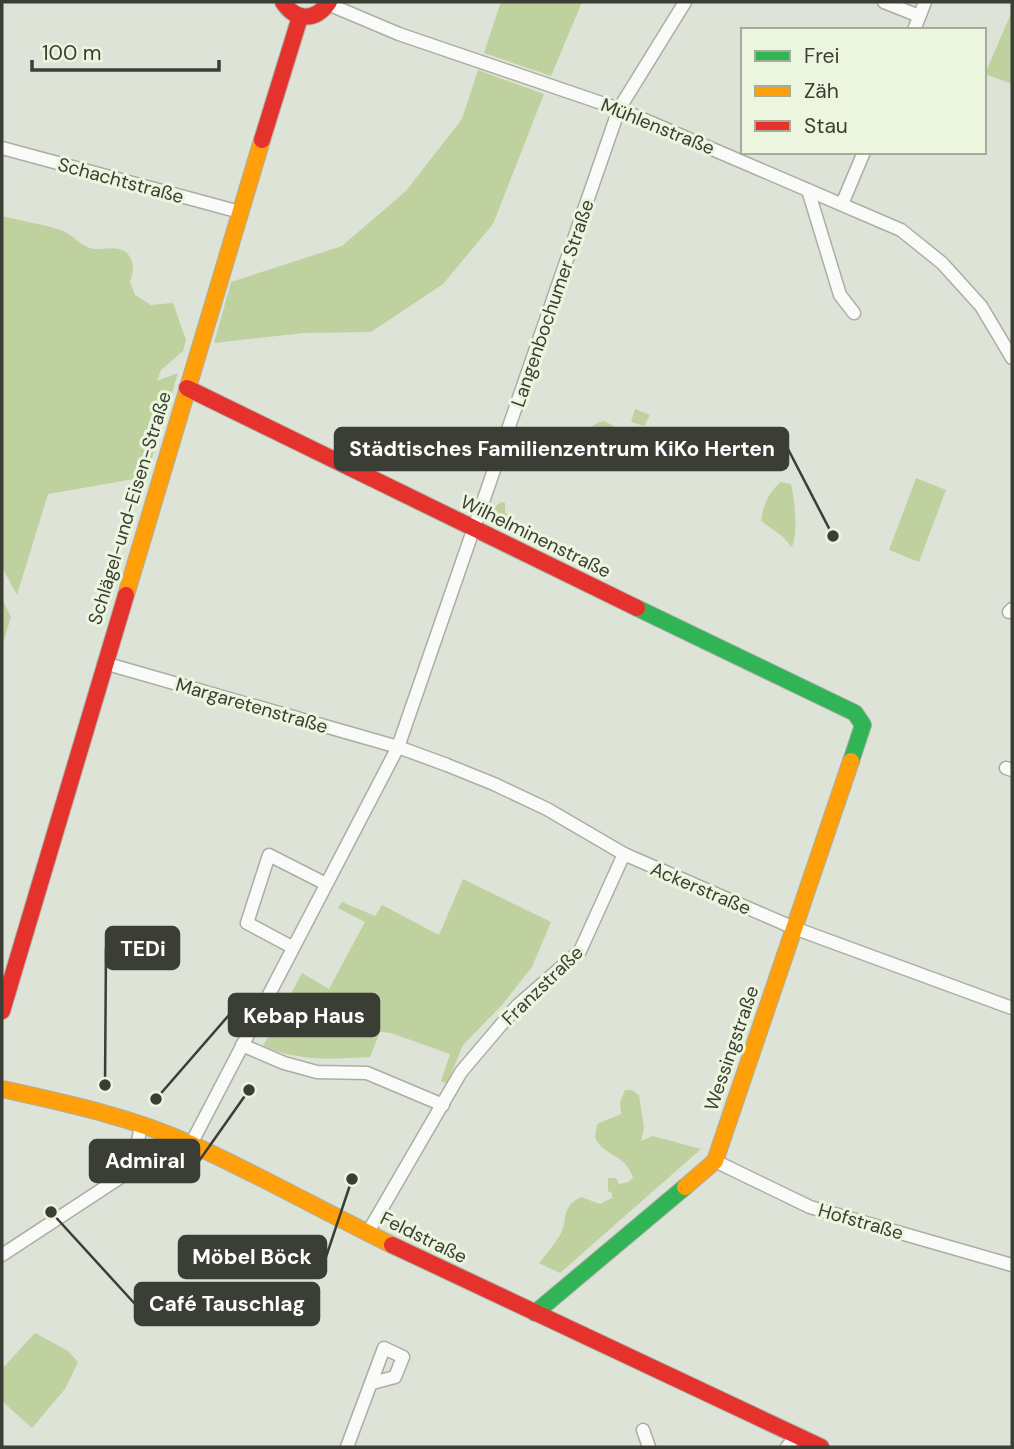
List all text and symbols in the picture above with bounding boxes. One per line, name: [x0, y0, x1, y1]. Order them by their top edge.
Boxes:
scale bar: [32, 28, 219, 72]
legend: [741, 28, 986, 154]
text: 100 m: [42, 39, 102, 67]
text: Frei: [804, 42, 840, 70]
text: Zäh: [804, 77, 839, 105]
street label: Mühlenstraße: [597, 92, 718, 161]
text: Stau: [804, 112, 848, 140]
street label: Schachtstraße: [55, 152, 187, 209]
street label: Langenbochumer Straße: [505, 196, 600, 410]
street label: Schlägel-und-Eisen-Straße: [82, 388, 177, 628]
callout: Städtisches Familienzentrum KiKo Herten: [335, 428, 788, 470]
text: Städtisches Familienzentrum KiKo Herten: [349, 435, 775, 463]
street label: Wilhelminenstraße: [456, 489, 615, 584]
street label: Margaretenstraße: [173, 672, 331, 739]
street label: Ackerstraße: [647, 856, 755, 921]
callout: TEDi: [106, 927, 179, 969]
text: TEDi: [120, 935, 166, 963]
street label: Franzstraße: [496, 940, 588, 1031]
street label: Wessingstraße: [698, 982, 765, 1114]
callout: Kebap Haus: [229, 994, 379, 1036]
text: Kebap Haus: [243, 1002, 365, 1030]
callout: Admiral: [90, 1140, 199, 1182]
text: Admiral: [105, 1147, 185, 1175]
street label: Hofstraße: [815, 1197, 906, 1246]
street label: Feldstraße: [376, 1206, 471, 1269]
callout: Möbel Böck: [179, 1236, 326, 1278]
text: Möbel Böck: [192, 1243, 312, 1271]
callout: Café Tauschlag: [135, 1283, 319, 1325]
text: Café Tauschlag: [149, 1290, 305, 1318]

